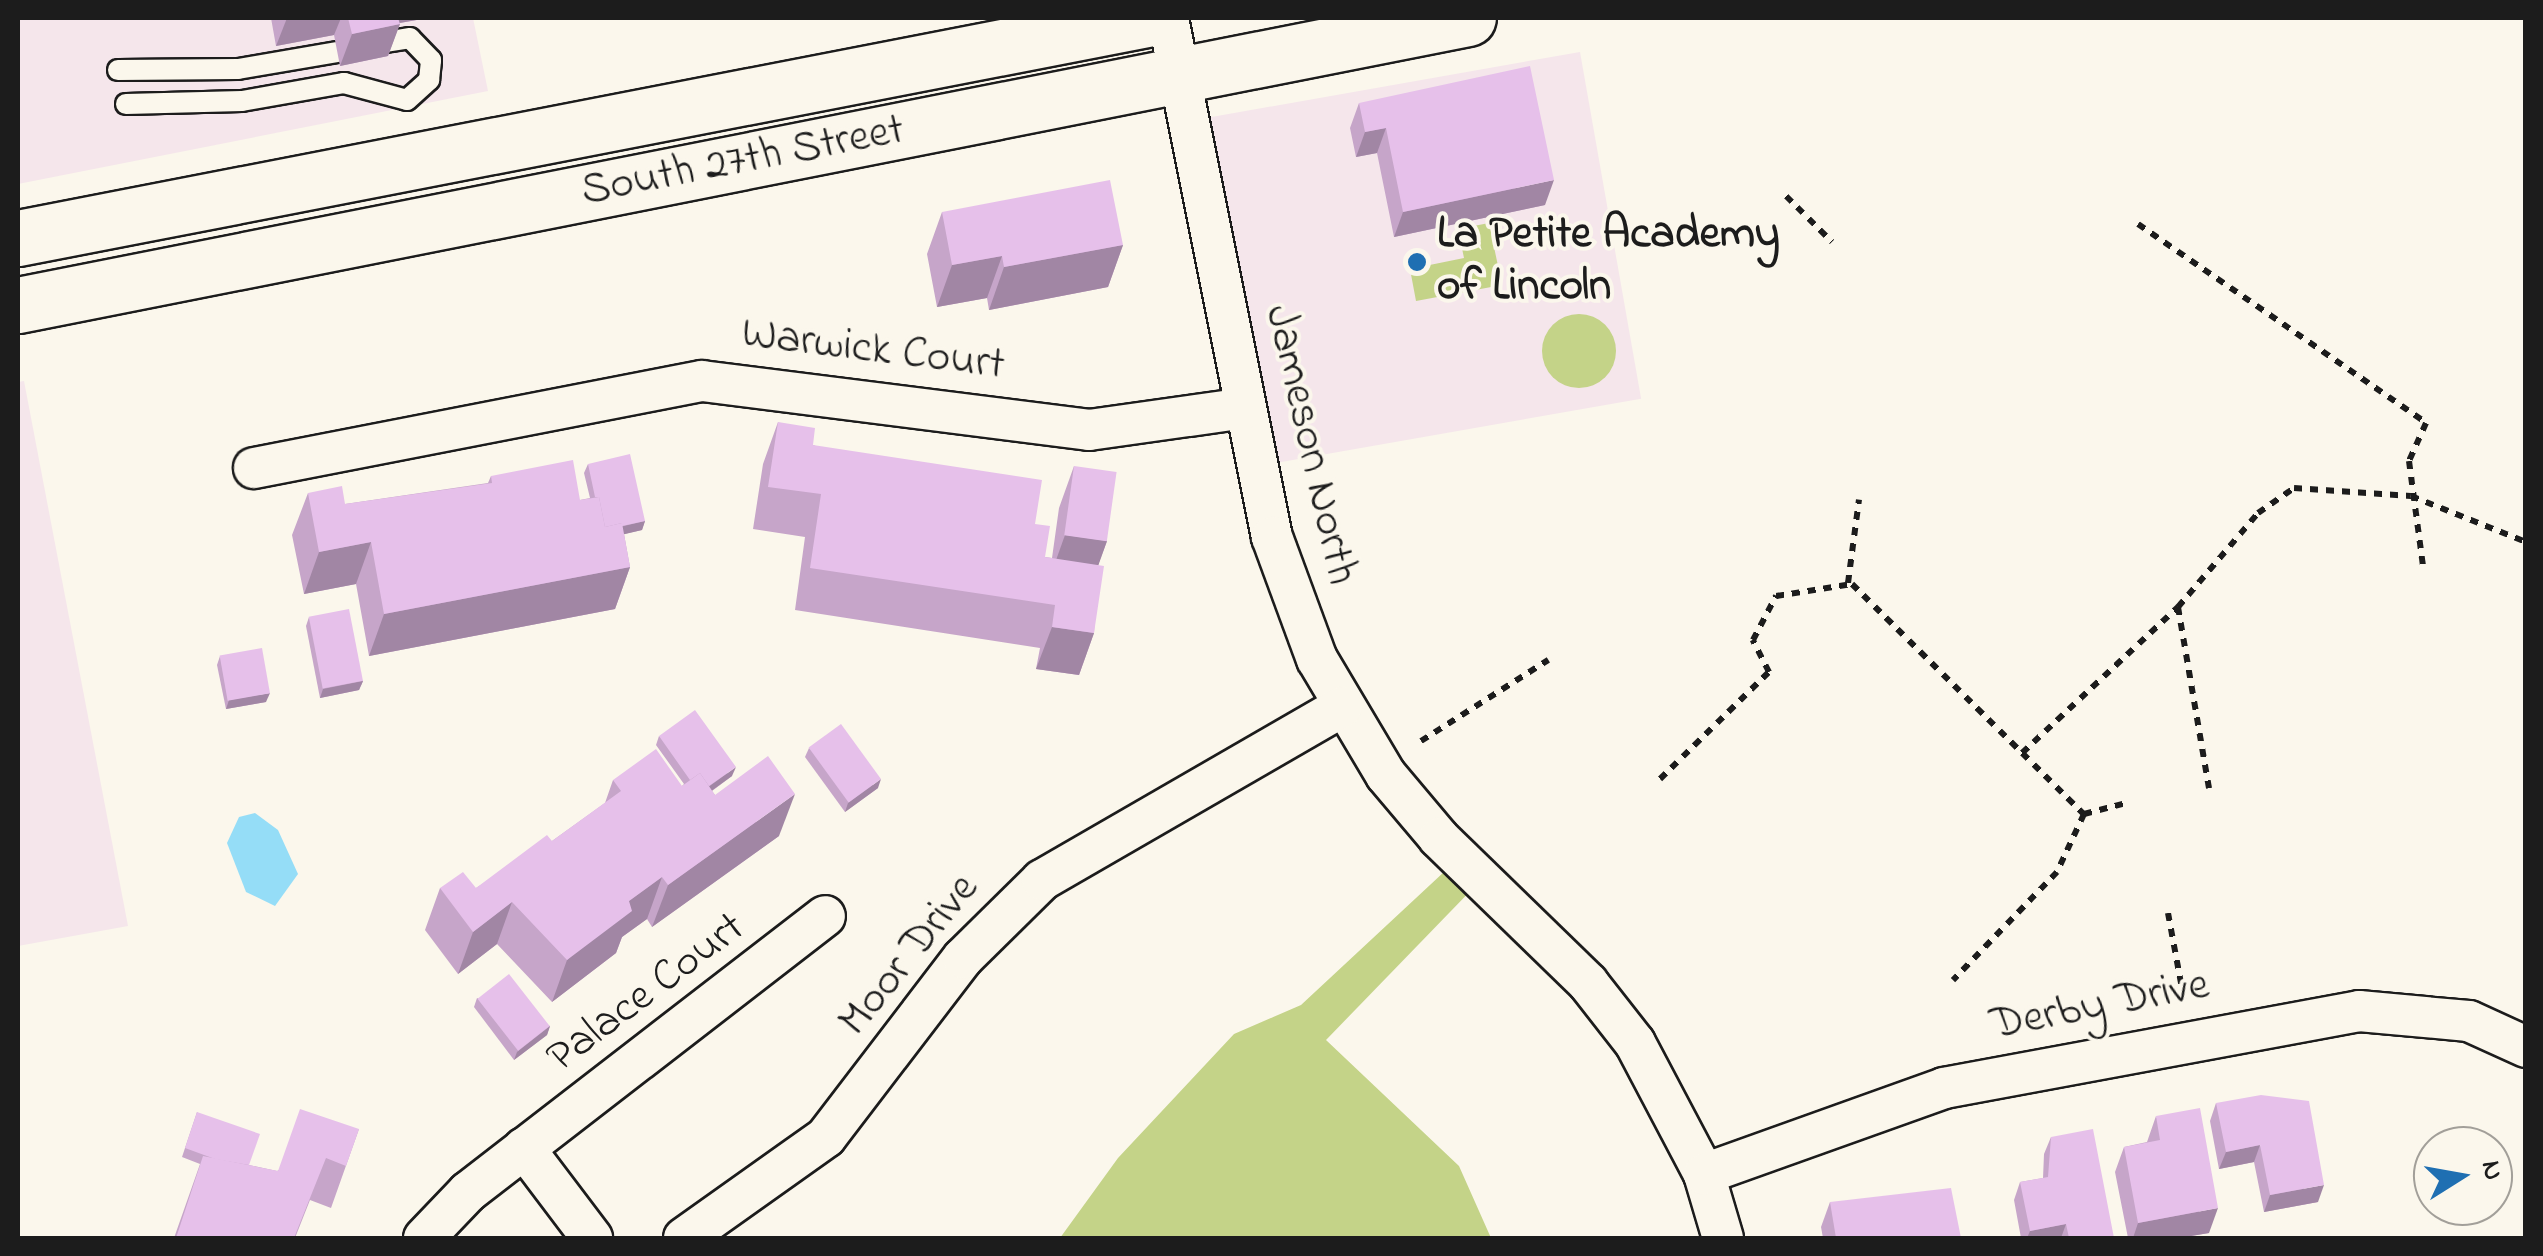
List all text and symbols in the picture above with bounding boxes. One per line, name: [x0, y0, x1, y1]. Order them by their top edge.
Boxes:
street label: South 27th Street: [577, 104, 909, 220]
place label: La Petite Academy of Lincoln: [1437, 209, 1780, 315]
marker: La Petite Academy of Lincoln: [1406, 251, 1428, 273]
street label: Jameson North: [1251, 300, 1367, 590]
street label: Warwick Court: [738, 308, 1008, 394]
street label: Moor Drive: [828, 864, 992, 1048]
street label: Palace Court: [537, 902, 757, 1086]
street label: Derby Drive: [1986, 959, 2214, 1055]
north arrow: [2413, 1126, 2513, 1226]
text: N: [2469, 1157, 2513, 1184]

